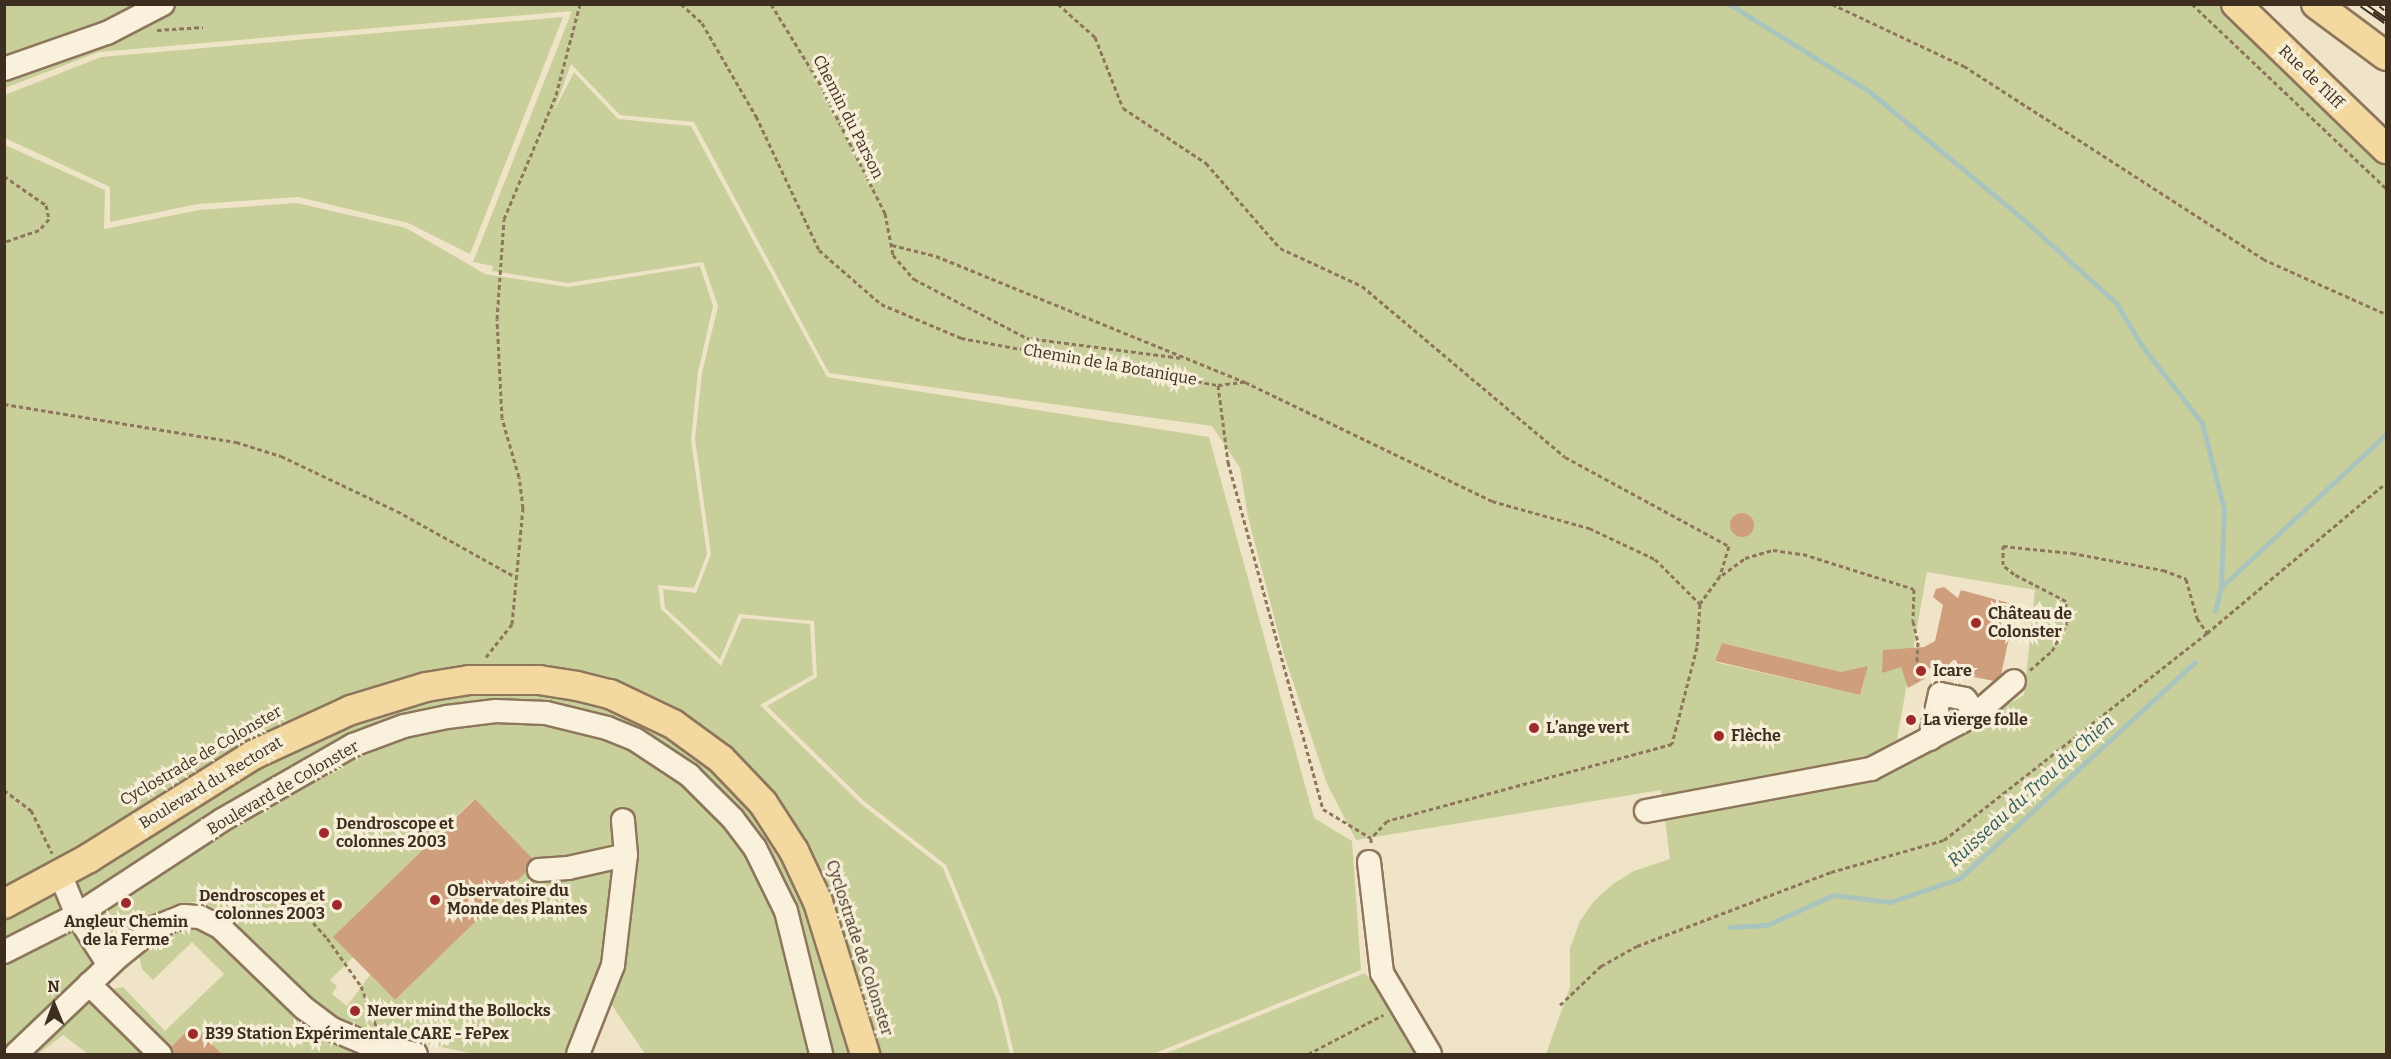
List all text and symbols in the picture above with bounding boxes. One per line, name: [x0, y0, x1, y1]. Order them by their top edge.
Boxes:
street label: Rue de Tilff: [2275, 41, 2347, 113]
street label: Chemin du Parson: [809, 52, 887, 182]
street label: Chemin de la Botanique: [1022, 340, 1198, 390]
place label: Château de Colonster: [1988, 604, 2072, 642]
marker: Château de Colonster: [1969, 616, 1983, 630]
place label: Icare: [1933, 661, 1972, 681]
marker: Icare: [1914, 664, 1928, 678]
street label: Cyclostrade de Colonster: [117, 702, 285, 810]
place label: La vierge folle: [1923, 710, 2028, 730]
water label: Ruisseau du Trou du Chien: [1944, 711, 2118, 871]
marker: La vierge folle: [1904, 713, 1918, 727]
place label: L’ange vert: [1546, 718, 1629, 738]
marker: L’ange vert: [1527, 721, 1541, 735]
place label: Flèche: [1731, 726, 1781, 746]
marker: Flèche: [1712, 729, 1726, 743]
street label: Boulevard du Rectorat: [136, 733, 286, 833]
street label: Boulevard de Colonster: [204, 737, 362, 839]
place label: Dendroscope et colonnes 2003: [336, 814, 454, 852]
marker: Dendroscope et colonnes 2003: [317, 826, 331, 840]
street label: Cyclostrade de Colonster: [822, 858, 896, 1038]
place label: Observatoire du Monde des Plantes: [447, 881, 587, 919]
place label: Dendroscopes et colonnes 2003: [199, 886, 325, 924]
marker: Observatoire du Monde des Plantes: [428, 893, 442, 907]
marker: Angleur Chemin de la Ferme: [119, 896, 133, 910]
marker: Dendroscopes et colonnes 2003: [330, 898, 344, 912]
place label: Angleur Chemin de la Ferme: [64, 912, 188, 950]
north arrow: [24, 975, 84, 1035]
text: N: [47, 977, 60, 996]
place label: Never mind the Bollocks: [367, 1001, 551, 1021]
marker: Never mind the Bollocks: [348, 1004, 362, 1018]
place label: B39 Station Expérimentale CARE - FePex: [205, 1024, 509, 1044]
marker: B39 Station Expérimentale CARE - FePex: [186, 1027, 200, 1041]

